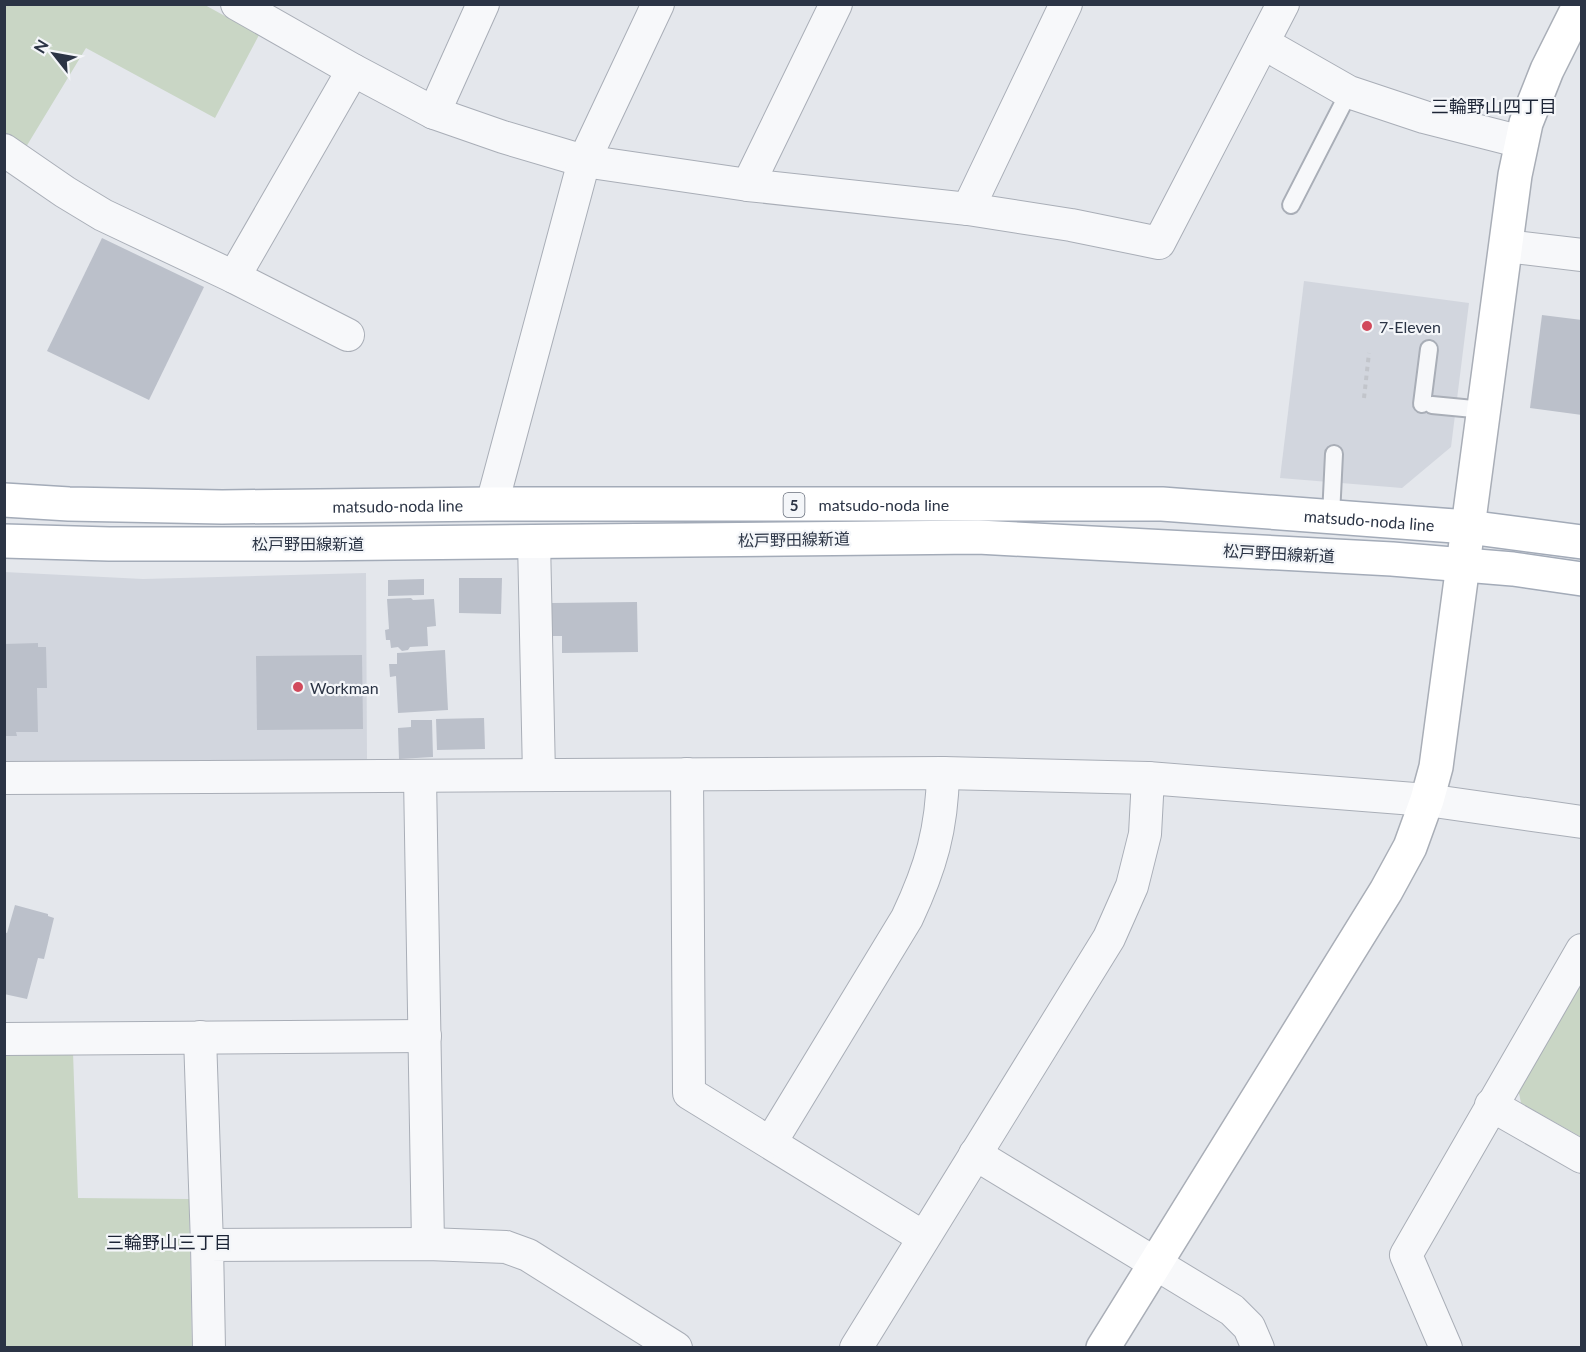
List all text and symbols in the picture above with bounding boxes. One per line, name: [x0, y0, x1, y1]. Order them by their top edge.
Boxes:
north arrow: [24, 24, 84, 84]
text: N: [29, 36, 52, 56]
district label: 三輪野山四丁目: [1431, 95, 1557, 117]
place label: 7-Eleven: [1379, 317, 1441, 336]
marker: 7-Eleven: [1360, 319, 1374, 333]
road number: 5: [784, 493, 804, 517]
street label: matsudo-noda line: [332, 495, 463, 515]
street label: matsudo-noda line: [818, 495, 949, 514]
street label: matsudo-noda line: [1303, 505, 1435, 534]
street label: 松戸野田線新道: [738, 529, 850, 549]
street label: 松戸野田線新道: [252, 534, 364, 553]
street label: 松戸野田線新道: [1223, 541, 1335, 565]
place label: Workman: [310, 678, 379, 697]
marker: Workman: [291, 680, 305, 694]
district label: 三輪野山三丁目: [106, 1231, 232, 1253]

